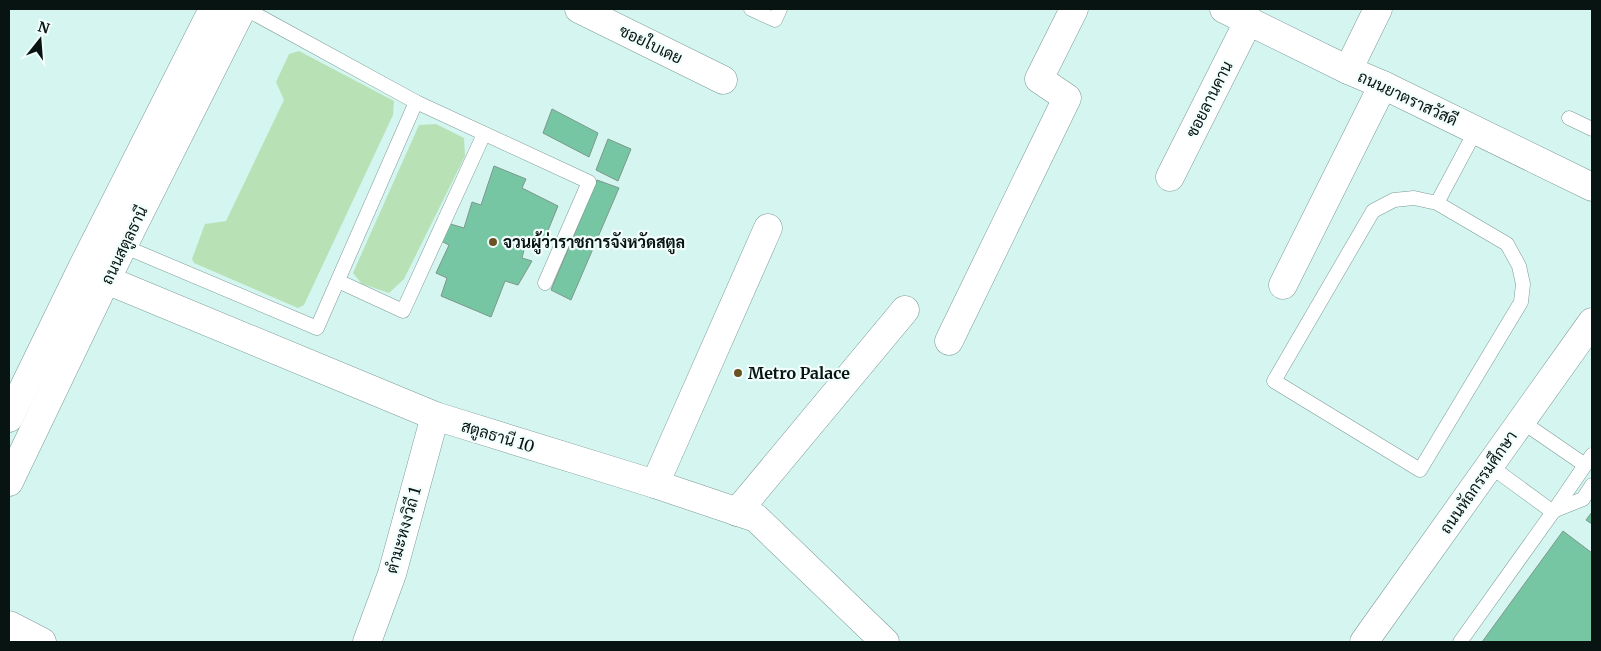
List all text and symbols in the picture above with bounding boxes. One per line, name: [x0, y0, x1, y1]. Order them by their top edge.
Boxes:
north arrow: [15, 15, 65, 65]
text: N: [36, 17, 52, 38]
street label: ซอยใบเดย: [616, 19, 687, 68]
street label: ซอยลานคาน: [1181, 57, 1237, 141]
street label: ถนนยาตราสวัสดี: [1355, 65, 1462, 130]
street label: ถนนสตูลธานี: [96, 202, 153, 288]
place label: จวนผู้ว่าราชการจังหวัดสตูล: [503, 231, 685, 255]
marker: จวนผู้ว่าราชการจังหวัดสตูล: [487, 236, 499, 248]
place label: Metro Palace: [748, 363, 850, 383]
marker: Metro Palace: [732, 367, 744, 379]
street label: สตูลธานี 10: [458, 414, 537, 459]
street label: ถนนหัถกรรมศึกษา: [1435, 427, 1521, 537]
street label: ตำมะหงงวิถี 1: [380, 484, 425, 576]

